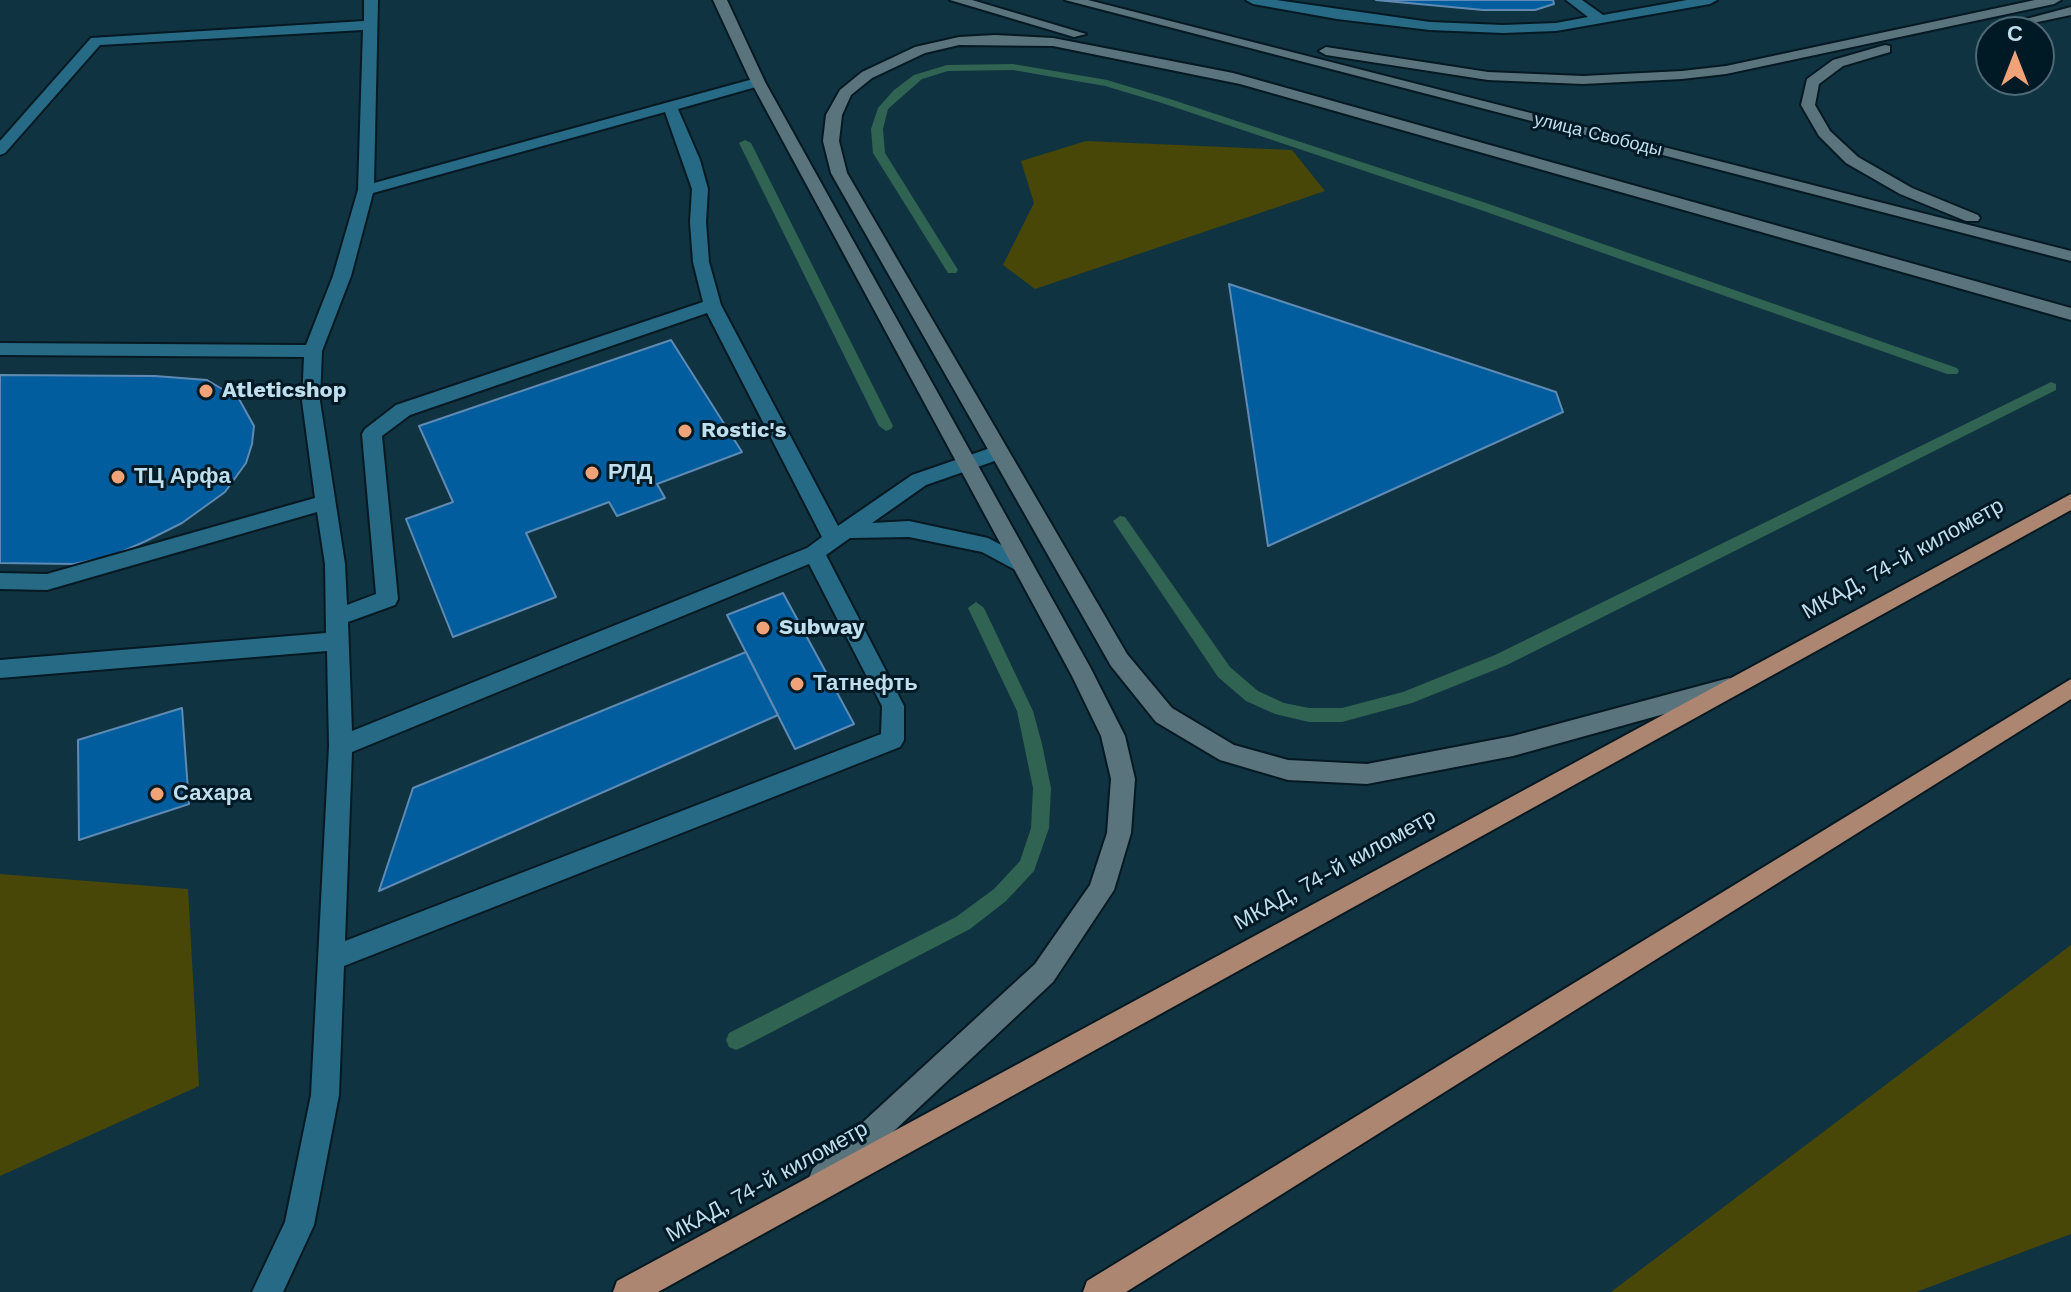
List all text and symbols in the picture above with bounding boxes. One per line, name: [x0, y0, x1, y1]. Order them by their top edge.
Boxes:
north arrow: [1975, 16, 2055, 96]
text: С: [2007, 21, 2023, 46]
street label: улица Свободы: [1532, 109, 1664, 161]
place label: Atleticshop: [222, 378, 347, 404]
marker: Atleticshop: [197, 382, 215, 400]
place label: Rostic's: [701, 418, 786, 444]
marker: Rostic's: [676, 422, 694, 440]
place label: РЛД: [608, 460, 652, 486]
place label: ТЦ Арфа: [134, 464, 231, 490]
marker: РЛД: [583, 464, 601, 482]
marker: ТЦ Арфа: [109, 468, 127, 486]
street label: МКАД, 74-й километр: [1798, 493, 2008, 625]
place label: Subway: [779, 615, 864, 641]
marker: Subway: [754, 619, 772, 637]
place label: Татнефть: [813, 671, 918, 697]
marker: Татнефть: [788, 675, 806, 693]
place label: Сахара: [173, 781, 252, 807]
marker: Сахара: [148, 785, 166, 803]
street label: МКАД, 74-й километр: [1230, 804, 1440, 936]
street label: МКАД, 74-й километр: [662, 1116, 872, 1248]

